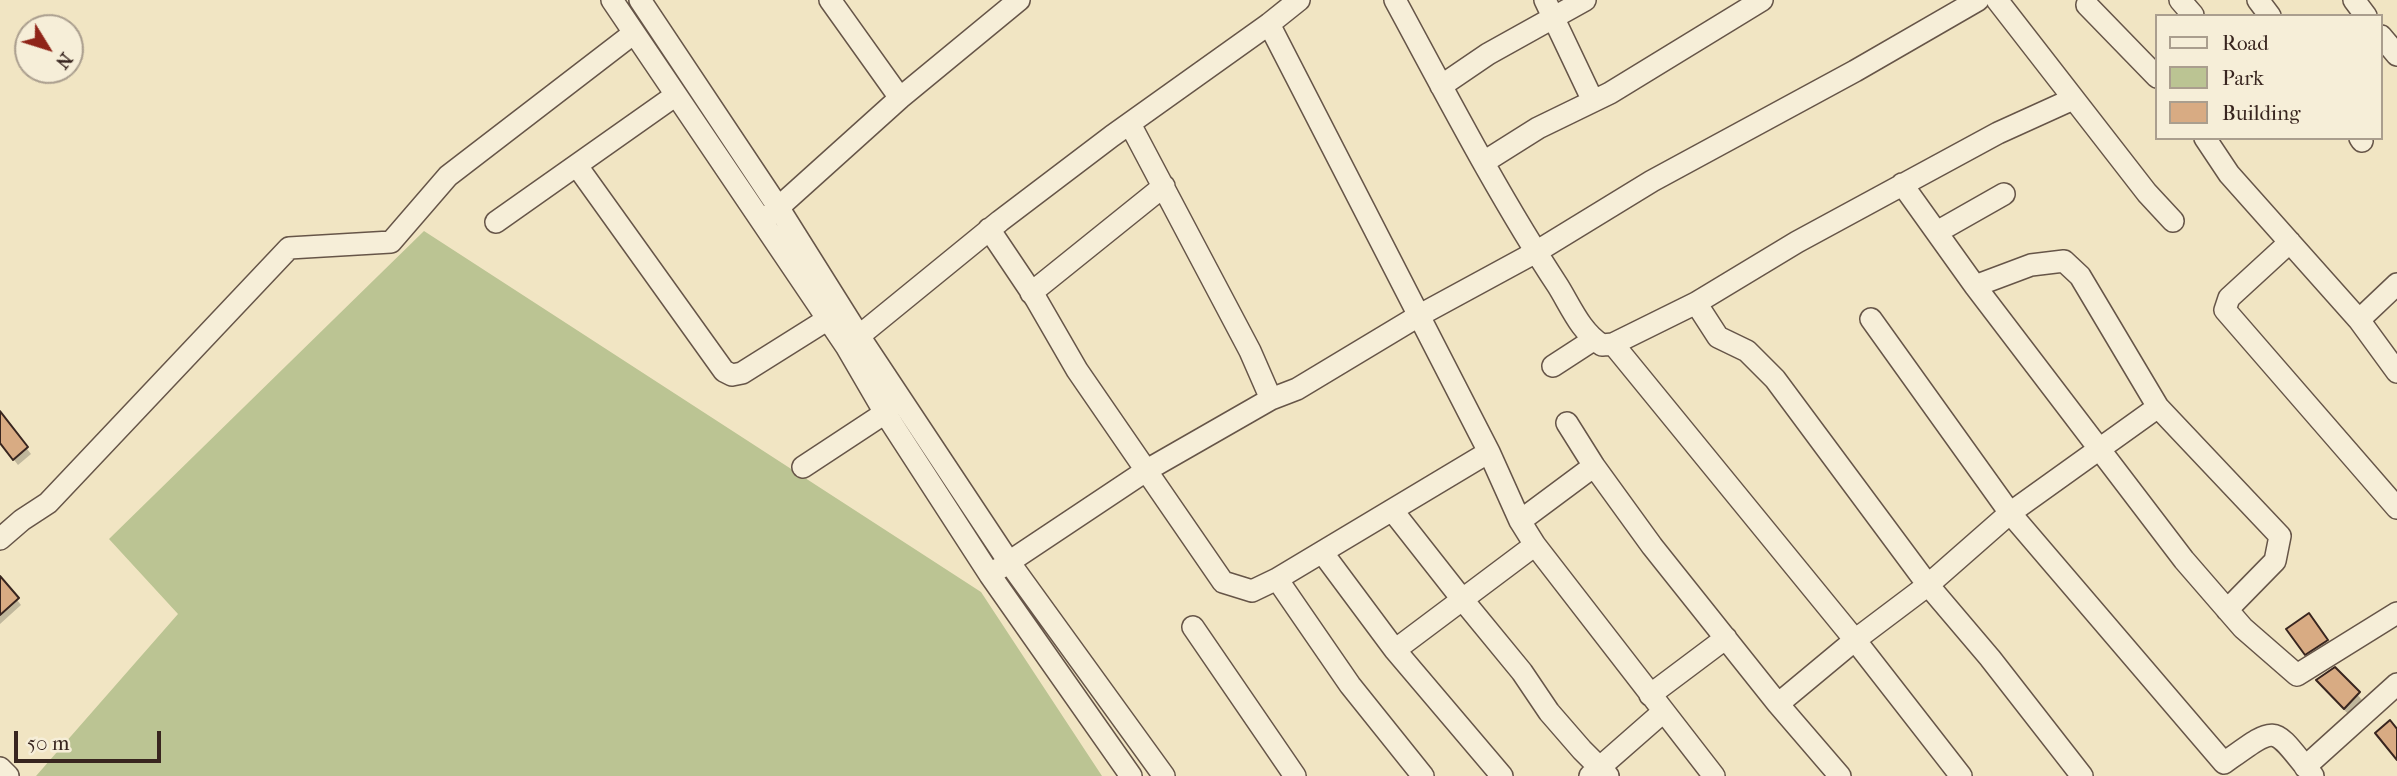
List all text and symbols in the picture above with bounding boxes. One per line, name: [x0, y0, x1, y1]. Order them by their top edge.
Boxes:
north arrow: [14, 14, 84, 84]
legend: [2156, 14, 2383, 140]
text: Road: [2222, 31, 2269, 55]
text: N: [51, 48, 77, 73]
text: Park: [2222, 66, 2264, 90]
text: Building: [2222, 101, 2300, 125]
scale bar: [18, 716, 164, 760]
text: 50 m: [27, 731, 70, 755]

